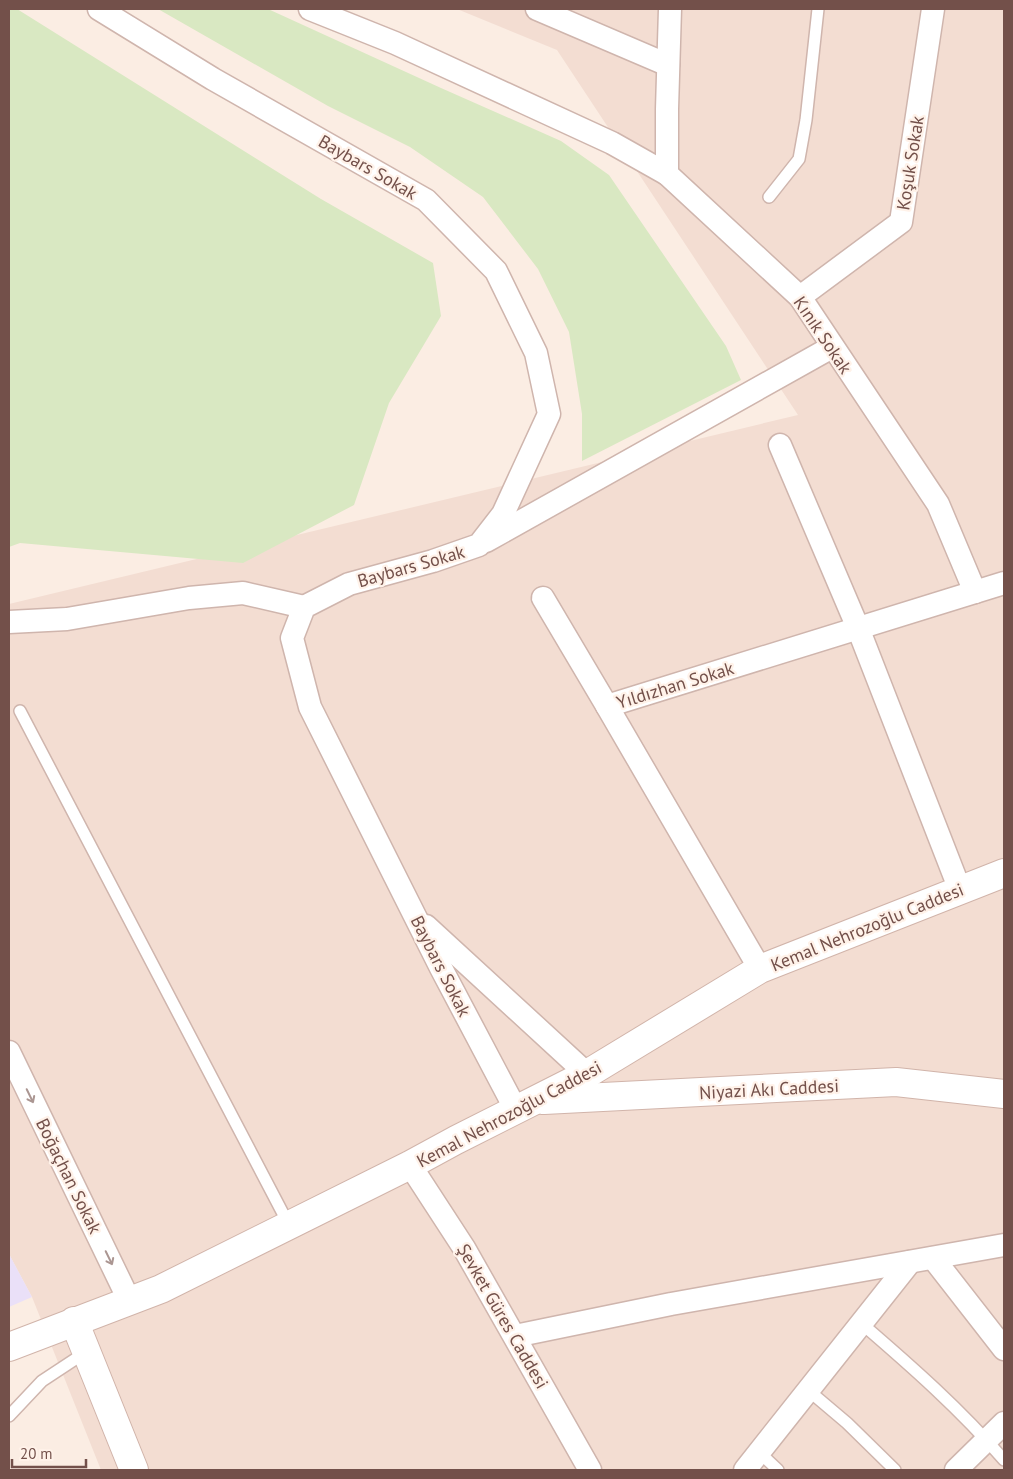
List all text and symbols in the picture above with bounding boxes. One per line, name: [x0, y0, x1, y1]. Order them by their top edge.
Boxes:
street label: Koşuk Sokak: [891, 114, 929, 212]
street label: Baybars Sokak: [314, 129, 422, 205]
street label: Kınık Sokak: [789, 292, 858, 379]
street label: Baybars Sokak: [355, 540, 468, 592]
street label: Yıldızhan Sokak: [614, 656, 737, 714]
street label: Kemal Nehrozoğlu Caddesi: [767, 878, 967, 976]
street label: Baybars Sokak: [406, 912, 476, 1021]
street label: Kemal Nehrozoğlu Caddesi: [413, 1055, 605, 1173]
street label: Niyazi Akı Caddesi: [699, 1074, 839, 1104]
one-way arrow: [26, 1088, 35, 1103]
street label: Boğaçhan Sokak: [31, 1114, 107, 1238]
street label: Şevket Güres Caddesi: [452, 1239, 554, 1393]
one-way arrow: [104, 1250, 114, 1265]
scale bar: [12, 1436, 86, 1468]
text: 20 m: [20, 1444, 53, 1463]

